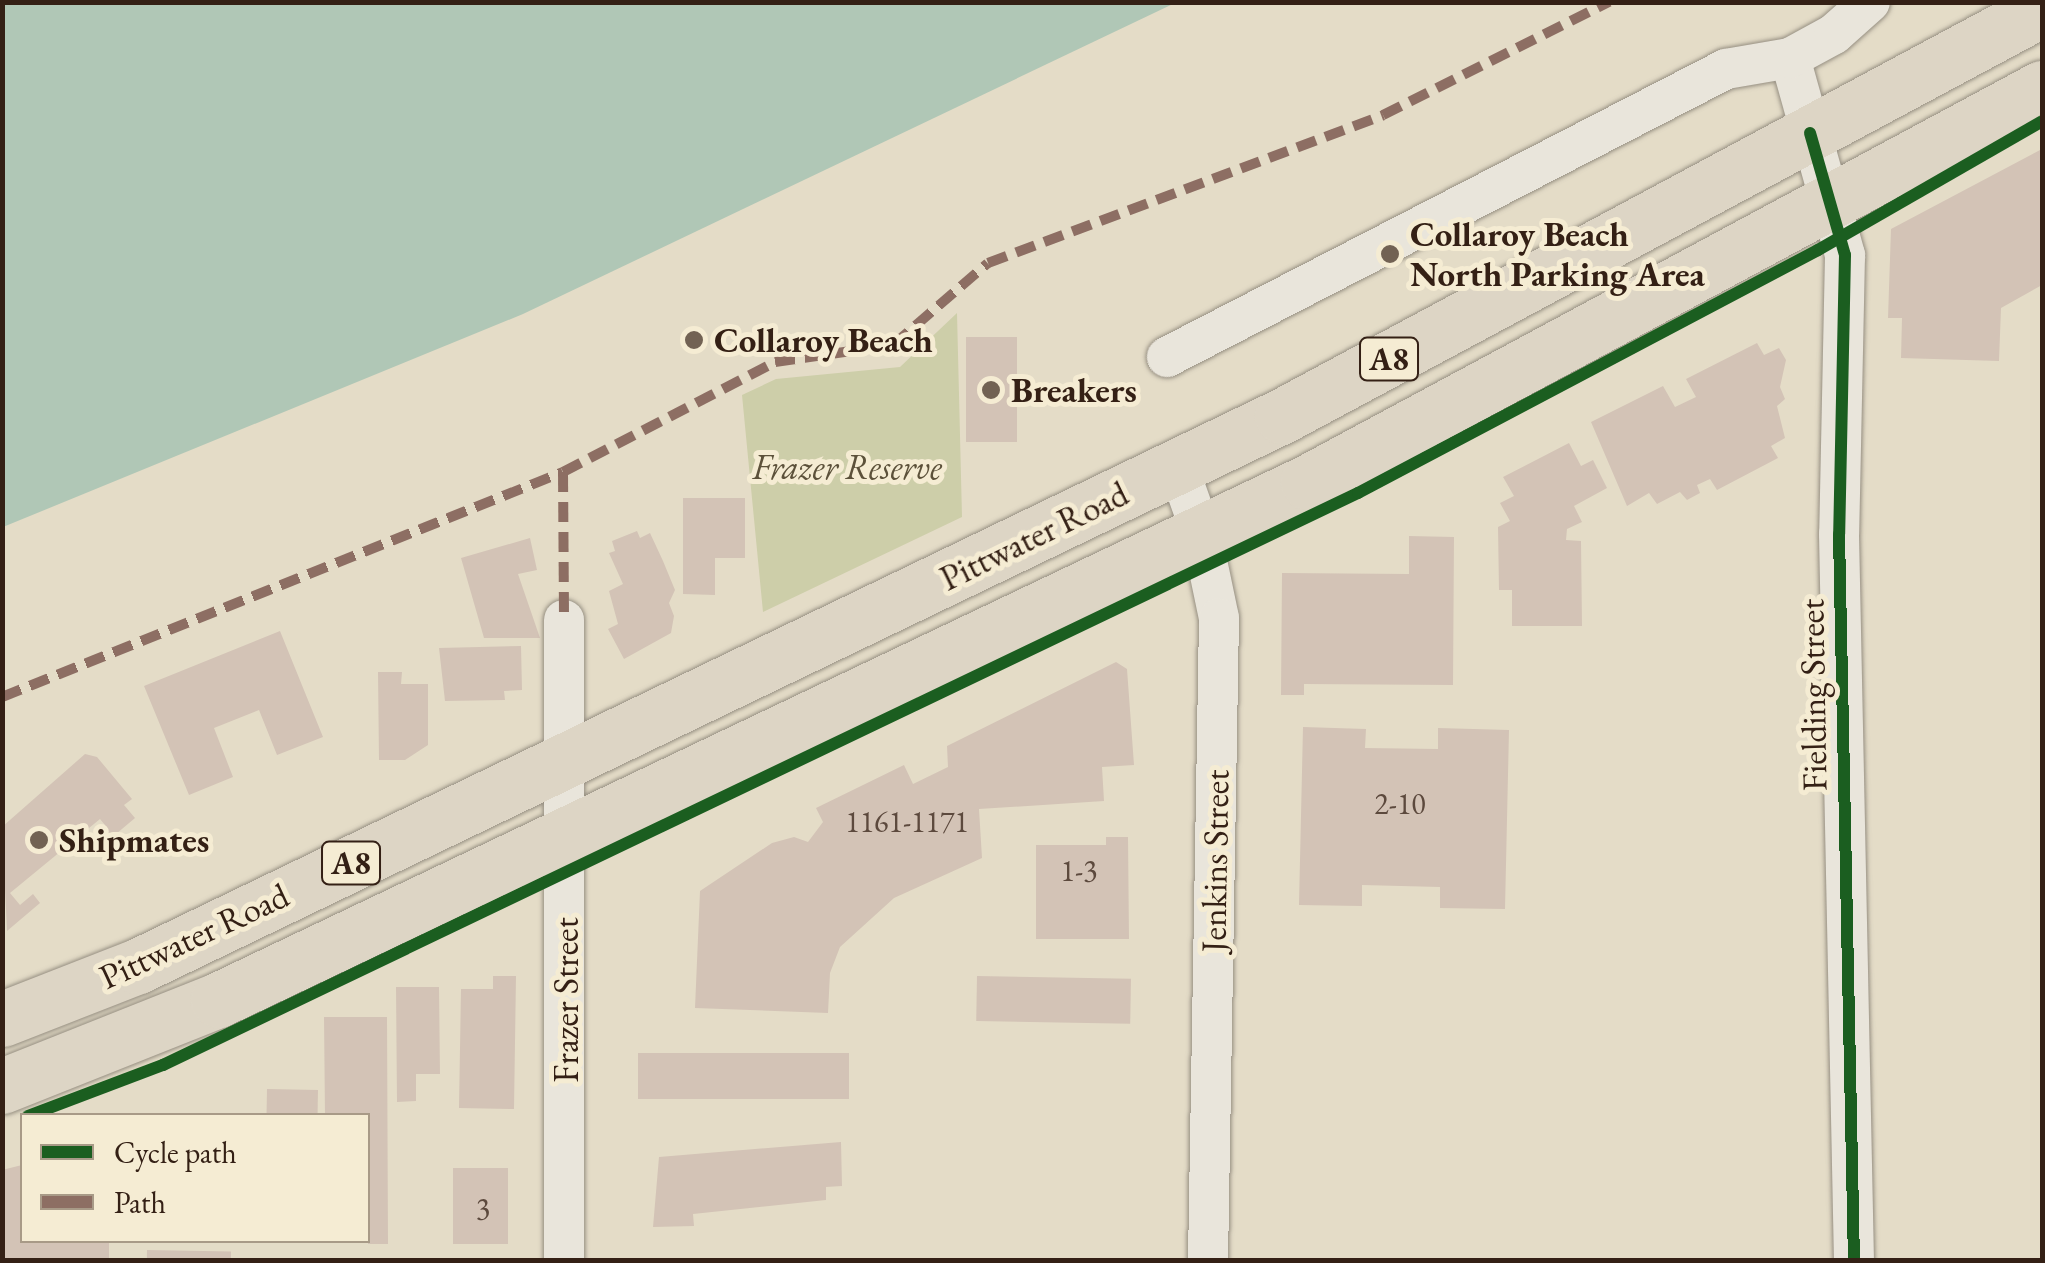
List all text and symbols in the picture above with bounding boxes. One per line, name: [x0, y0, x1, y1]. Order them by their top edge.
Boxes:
place label: Collaroy Beach North Parking Area: [1410, 213, 1705, 295]
marker: Collaroy Beach North Parking Area: [1379, 243, 1401, 265]
place label: Collaroy Beach: [714, 319, 933, 361]
marker: Collaroy Beach: [683, 329, 705, 351]
road number: A8: [1359, 332, 1419, 386]
place label: Breakers: [1011, 369, 1137, 411]
marker: Breakers: [980, 379, 1002, 401]
park label: Frazer Reserve: [752, 446, 942, 488]
street label: Pittwater Road: [933, 472, 1135, 600]
street label: Fielding Street: [1790, 598, 1836, 792]
street label: Jenkins Street: [1192, 769, 1238, 953]
house number: 2-10: [1374, 786, 1426, 822]
house number: 1161-1171: [845, 804, 969, 840]
place label: Shipmates: [59, 819, 209, 861]
marker: Shipmates: [28, 829, 50, 851]
road number: A8: [321, 836, 381, 890]
house number: 1-3: [1060, 853, 1098, 889]
street label: Pittwater Road: [93, 874, 295, 998]
street label: Frazer Street: [545, 917, 587, 1083]
legend: [20, 1113, 370, 1243]
text: Cycle path: [114, 1133, 237, 1172]
text: Path: [114, 1183, 166, 1222]
house number: 3: [476, 1191, 490, 1227]

